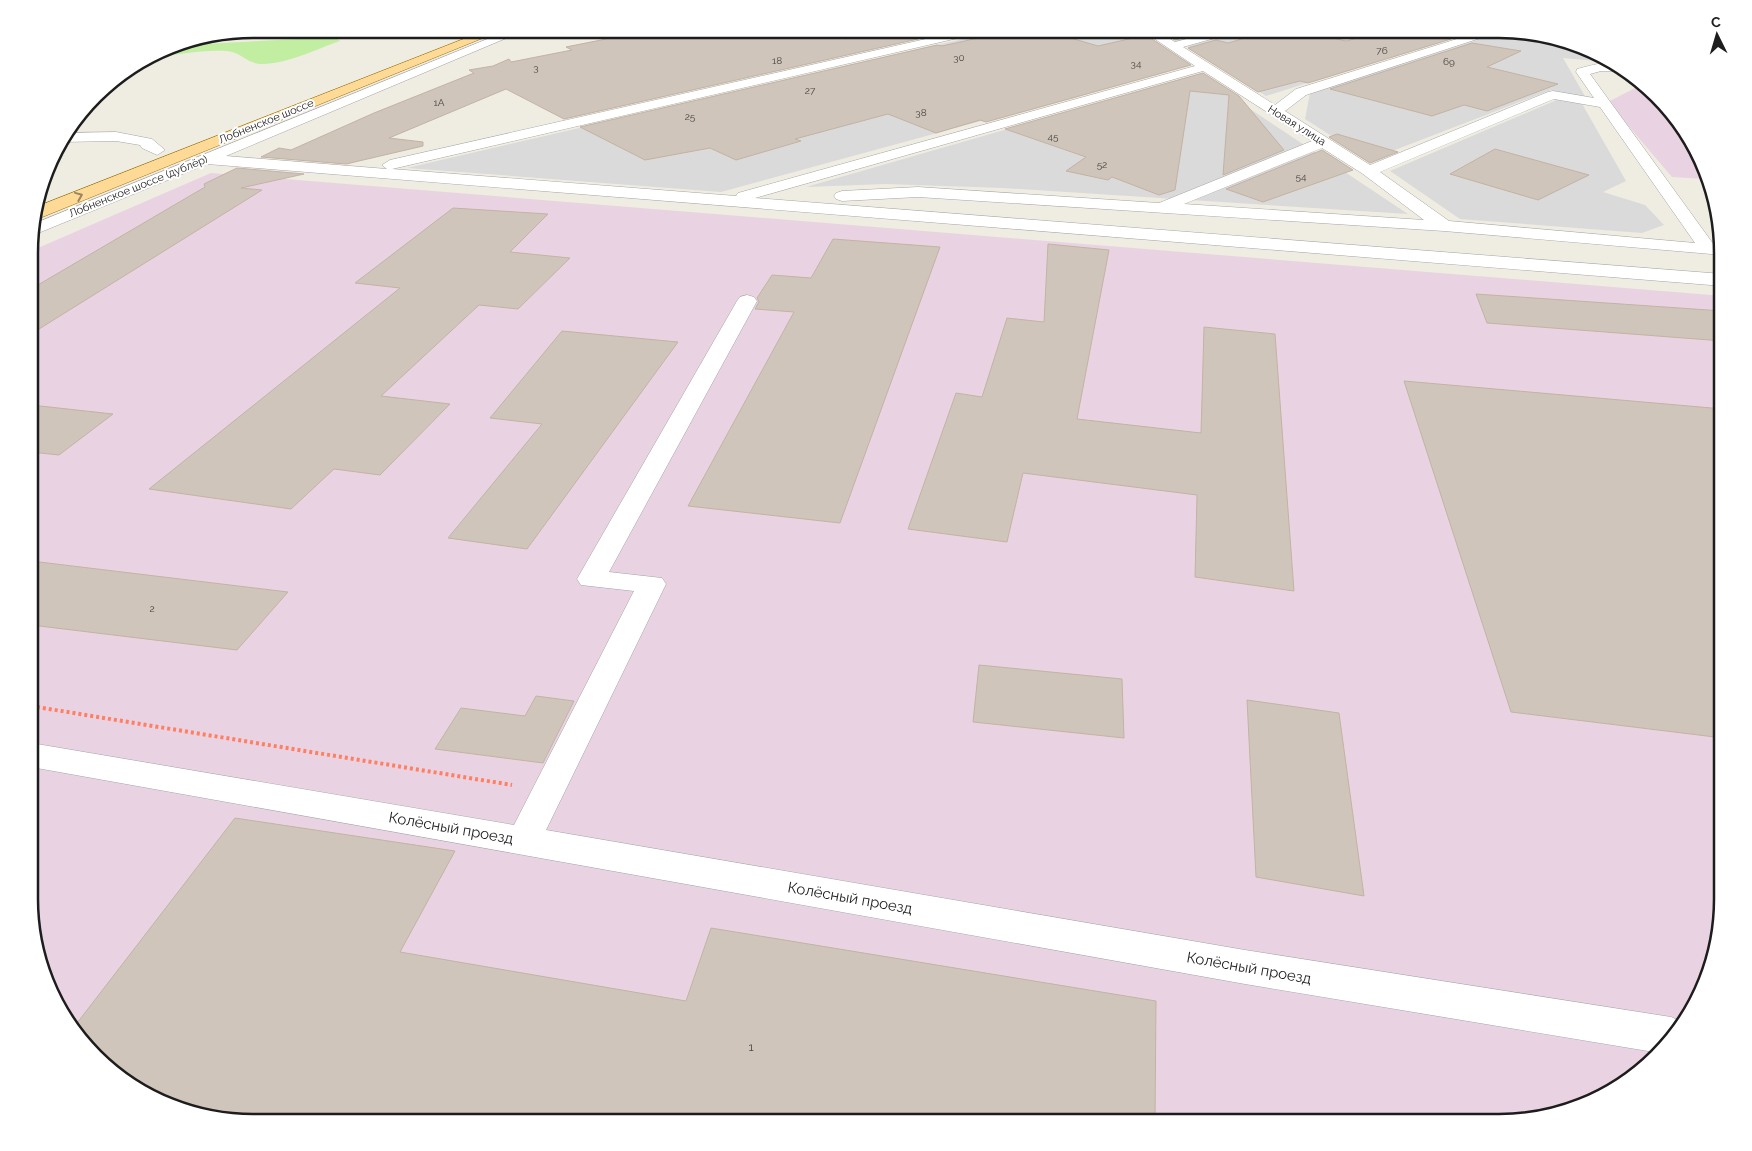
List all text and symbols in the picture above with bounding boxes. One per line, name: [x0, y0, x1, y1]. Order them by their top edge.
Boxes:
north arrow: [1692, 10, 1742, 60]
text: С: [1710, 14, 1722, 30]
house number: 76: [1376, 45, 1388, 56]
house number: 30: [953, 52, 965, 63]
house number: 18: [772, 55, 782, 66]
house number: 69: [1443, 56, 1455, 67]
house number: 34: [1131, 58, 1142, 69]
house number: 3: [533, 62, 539, 73]
house number: 27: [805, 85, 816, 96]
street label: Лобненское шоссе: [217, 96, 316, 147]
house number: 1А: [433, 97, 445, 108]
street label: Новая улица: [1265, 102, 1328, 148]
house number: 38: [915, 107, 927, 118]
house number: 25: [685, 111, 696, 122]
house number: 45: [1048, 131, 1059, 142]
street label: Лобненское шоссе (дублёр): [67, 153, 210, 220]
house number: 52: [1097, 159, 1107, 170]
house number: 54: [1296, 171, 1307, 182]
one-way arrow: [74, 191, 83, 202]
house number: 2: [149, 603, 155, 614]
street label: Колёсный проезд: [387, 808, 515, 848]
street label: Колёсный проезд: [786, 878, 914, 918]
street label: Колёсный проезд: [1185, 948, 1313, 988]
house number: 1: [748, 1040, 754, 1054]

